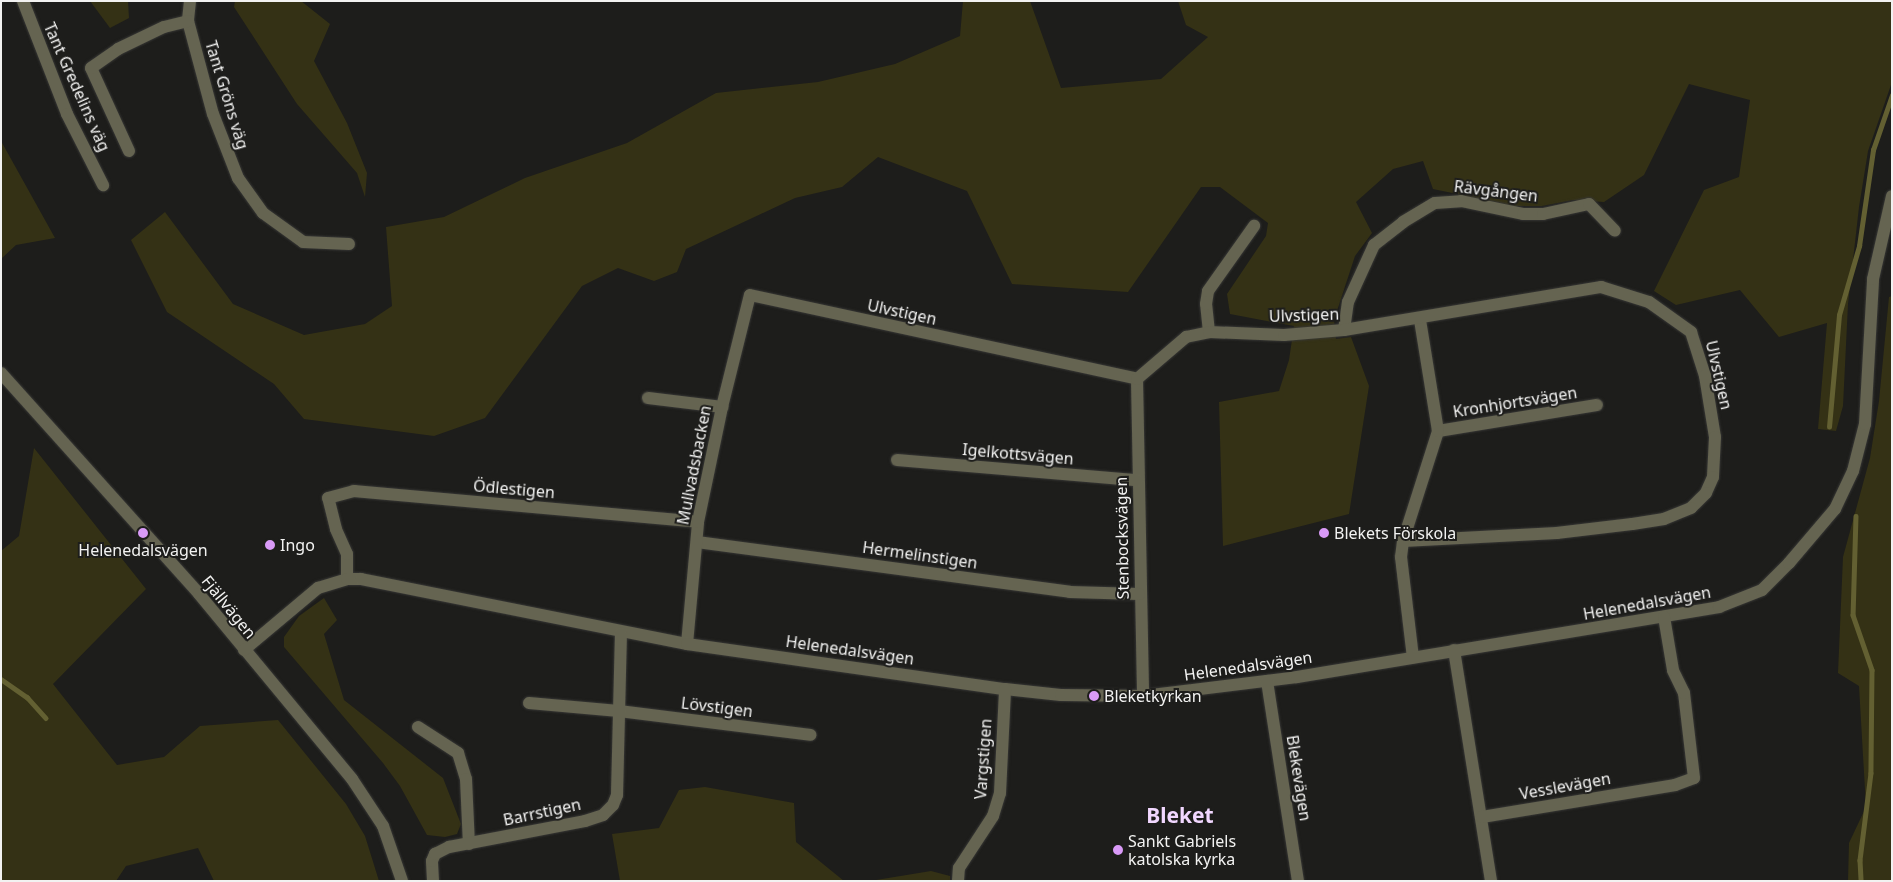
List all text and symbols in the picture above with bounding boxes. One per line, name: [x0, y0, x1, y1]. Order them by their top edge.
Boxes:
street label: Tant Gredelins väg: [40, 20, 114, 154]
street label: Tant Gröns väg: [201, 38, 253, 152]
street label: Rävgången: [1453, 176, 1539, 206]
street label: Ulvstigen: [866, 295, 938, 329]
street label: Ulvstigen: [1269, 304, 1339, 326]
street label: Ulvstigen: [1702, 339, 1736, 411]
street label: Kronhjortsvägen: [1452, 383, 1578, 421]
street label: Mullvadsbacken: [673, 404, 715, 526]
street label: Igelkottsvägen: [962, 440, 1074, 468]
street label: Ödlestigen: [472, 476, 556, 502]
street label: Stenbocksvägen: [1111, 476, 1133, 600]
place label: Blekets Förskola: [1334, 523, 1456, 543]
marker: Helenedalsvägen: [137, 527, 149, 539]
marker: Blekets Förskola: [1318, 527, 1330, 539]
place label: Ingo: [280, 535, 315, 555]
street label: Hermelinstigen: [861, 537, 979, 573]
marker: Ingo: [264, 539, 276, 551]
place label: Helenedalsvägen: [78, 540, 208, 560]
street label: Fjällvägen: [198, 572, 260, 642]
street label: Helenedalsvägen: [1582, 582, 1712, 624]
street label: Helenedalsvägen: [785, 631, 915, 669]
street label: Helenedalsvägen: [1183, 647, 1313, 685]
place label: Bleketkyrkan: [1104, 686, 1202, 706]
marker: Bleketkyrkan: [1088, 690, 1100, 702]
street label: Lövstigen: [680, 693, 754, 721]
street label: Vargstigen: [971, 718, 995, 800]
street label: Blekevägen: [1283, 734, 1315, 822]
street label: Vesslevägen: [1518, 769, 1612, 803]
street label: Barrstigen: [501, 794, 583, 830]
district label: Bleket: [1146, 802, 1214, 828]
place label: Sankt Gabriels katolska kyrka: [1128, 831, 1236, 869]
marker: Sankt Gabriels katolska kyrka: [1112, 844, 1124, 856]

